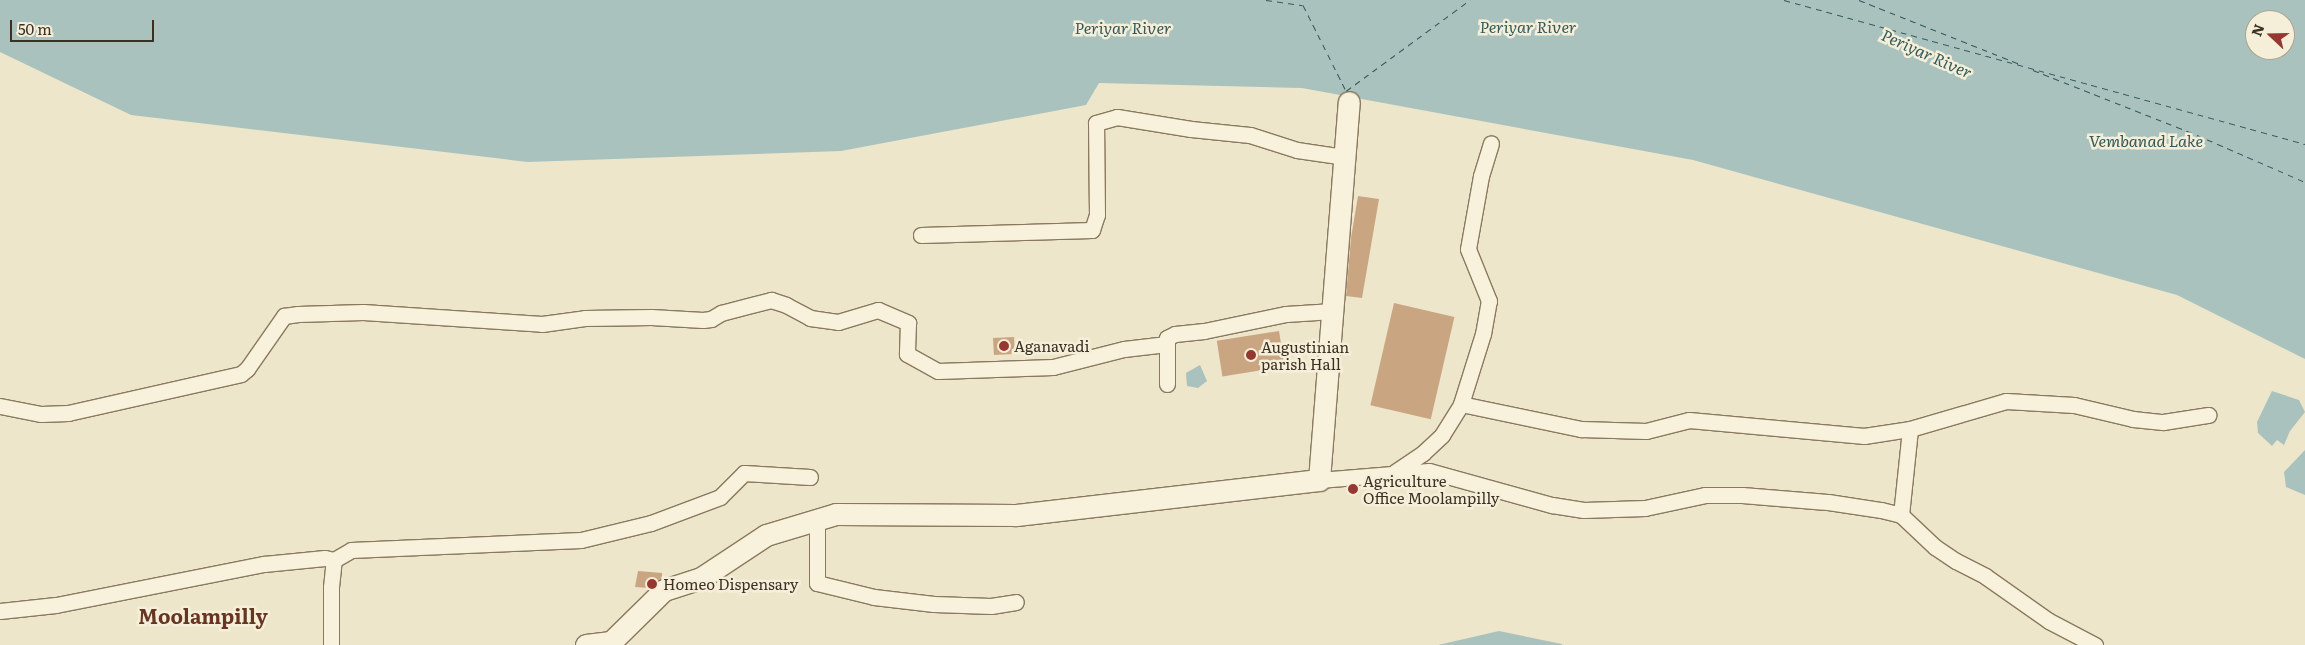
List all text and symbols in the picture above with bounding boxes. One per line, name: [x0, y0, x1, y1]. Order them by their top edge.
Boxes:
scale bar: [12, 10, 156, 42]
north arrow: [2245, 10, 2295, 60]
water label: Periyar River: [1480, 16, 1576, 36]
text: 50 m: [18, 17, 52, 40]
water label: Periyar River: [1075, 17, 1171, 37]
text: N: [2245, 21, 2268, 39]
water label: Periyar River: [1879, 25, 1975, 81]
water label: Vembanad Lake: [2089, 130, 2203, 150]
place label: Aganavadi: [1014, 337, 1089, 355]
place label: Augustinian parish Hall: [1261, 337, 1349, 372]
marker: Aganavadi: [998, 340, 1010, 352]
marker: Augustinian parish Hall: [1245, 349, 1257, 361]
place label: Agriculture Office Moolampilly: [1363, 471, 1499, 506]
marker: Agriculture Office Moolampilly: [1347, 483, 1359, 495]
place label: Homeo Dispensary: [663, 575, 798, 593]
marker: Homeo Dispensary: [645, 577, 659, 591]
district label: Moolampilly: [138, 603, 268, 627]

